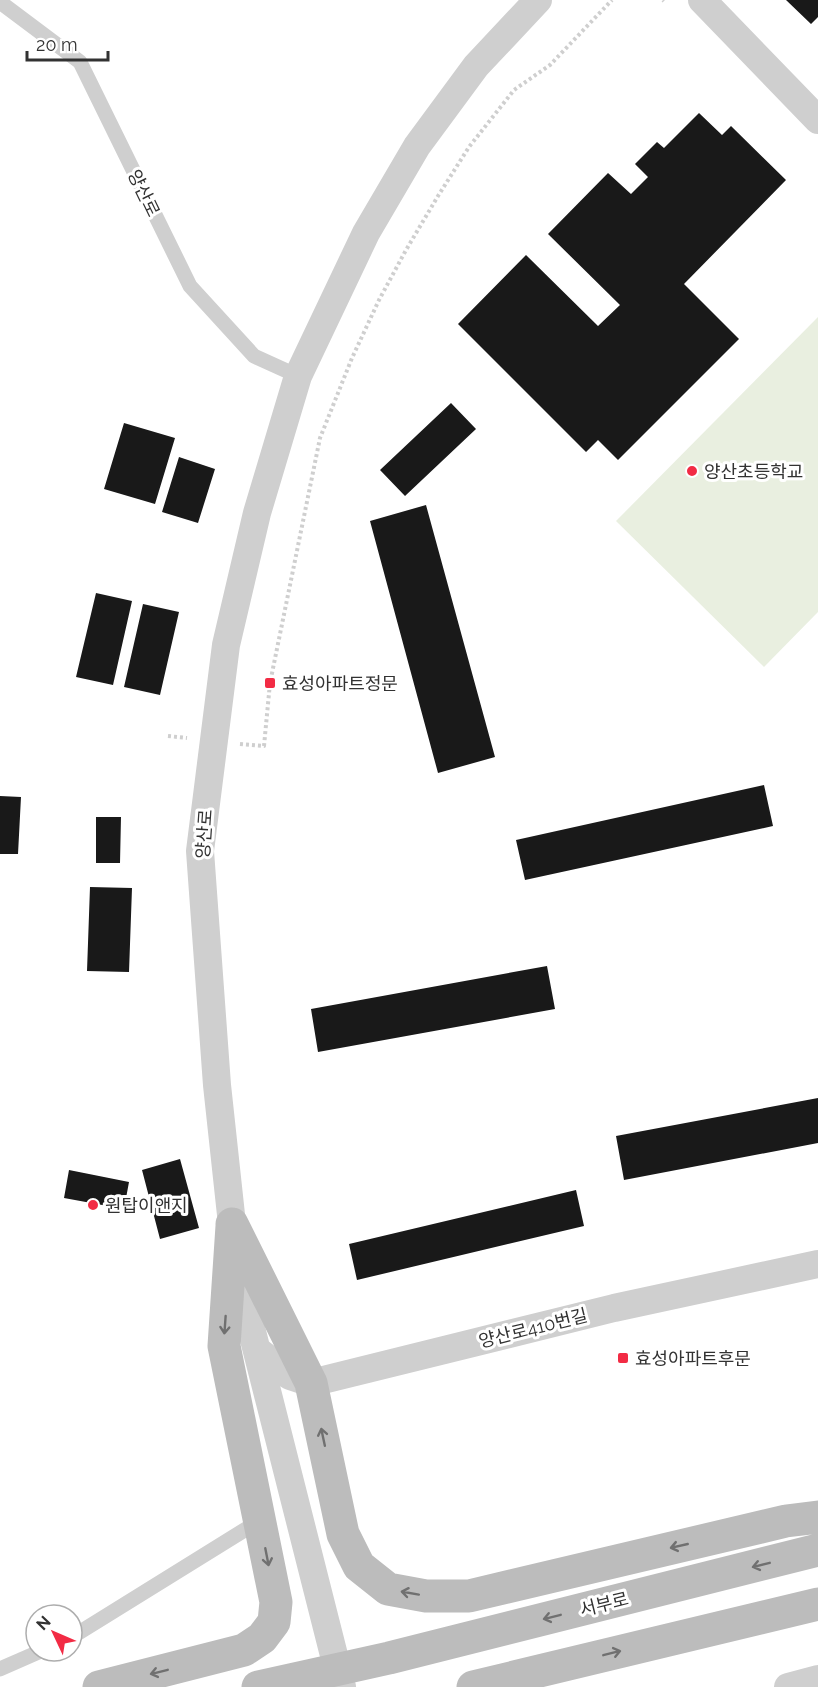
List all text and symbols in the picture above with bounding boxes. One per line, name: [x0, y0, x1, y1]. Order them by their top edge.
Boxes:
scale bar: [27, 24, 108, 62]
text: 20 m: [36, 34, 78, 55]
street label: 양산로: [124, 166, 164, 220]
place label: 양산초등학교: [704, 461, 803, 482]
marker: 양산초등학교: [685, 464, 699, 478]
place label: 효성아파트정문: [282, 673, 398, 694]
marker: 효성아파트정문: [263, 676, 277, 690]
street label: 양산로: [192, 808, 216, 860]
place label: 원탑이앤지: [105, 1195, 188, 1216]
marker: 원탑이앤지: [86, 1198, 100, 1212]
street label: 양산로410번길: [476, 1304, 590, 1352]
one-way arrow: [219, 1314, 230, 1334]
place label: 효성아파트후문: [635, 1348, 751, 1369]
marker: 효성아파트후문: [616, 1351, 630, 1365]
one-way arrow: [317, 1428, 328, 1447]
one-way arrow: [669, 1541, 688, 1553]
one-way arrow: [262, 1547, 273, 1567]
one-way arrow: [752, 1559, 771, 1571]
one-way arrow: [401, 1587, 421, 1598]
street label: 서부로: [577, 1588, 631, 1620]
north arrow: [24, 1603, 84, 1663]
text: N: [32, 1612, 55, 1634]
one-way arrow: [543, 1612, 562, 1624]
one-way arrow: [602, 1647, 621, 1659]
one-way arrow: [150, 1666, 169, 1678]

